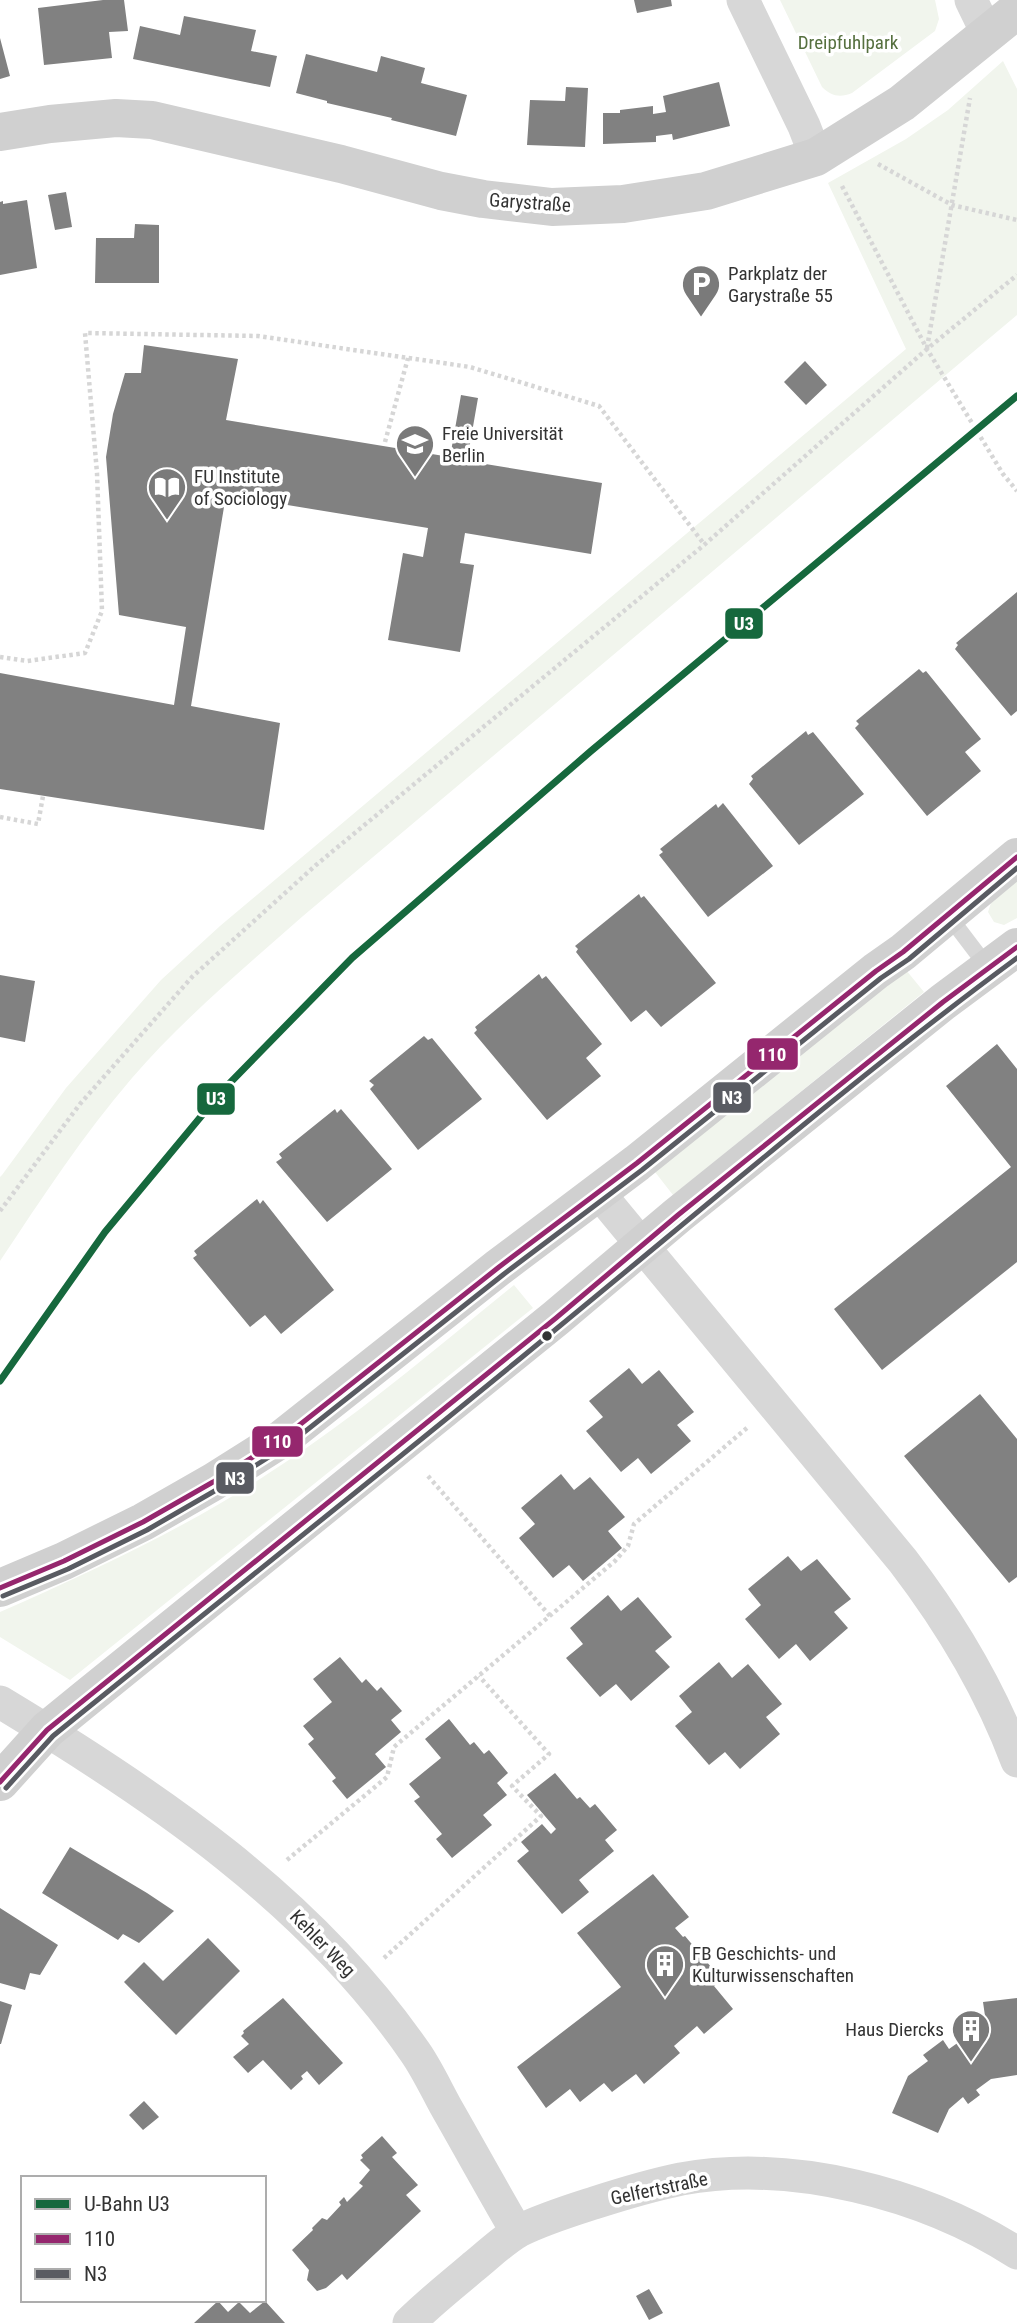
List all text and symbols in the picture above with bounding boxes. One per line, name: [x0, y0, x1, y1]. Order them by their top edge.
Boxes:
park label: Dreipfuhlpark: [798, 31, 899, 54]
street label: Garystraße: [488, 188, 572, 217]
place label: Parkplatz der Garystraße 55: [728, 262, 833, 307]
parking icon: Parkplatz der Garystraße 55: [680, 263, 722, 318]
place label: Freie Universität Berlin: [442, 422, 563, 467]
school or university icon: Freie Universität Berlin: [394, 423, 436, 478]
place label: FU Institute of Sociology: [194, 465, 287, 510]
library icon: FU Institute of Sociology: [146, 466, 188, 521]
line badge: U3: [724, 607, 764, 640]
text: U3: [734, 612, 754, 635]
line badge: 110: [746, 1037, 799, 1071]
text: 110: [758, 1043, 786, 1066]
line badge: N3: [712, 1081, 752, 1114]
line badge: U3: [196, 1082, 236, 1116]
text: N3: [721, 1086, 743, 1109]
text: U3: [206, 1087, 226, 1110]
unlabelled marker: [540, 1329, 554, 1343]
line badge: 110: [251, 1425, 304, 1458]
text: 110: [263, 1430, 291, 1453]
line badge: N3: [215, 1461, 255, 1495]
text: N3: [224, 1467, 246, 1490]
street label: Kehler Weg: [285, 1905, 360, 1982]
place label: FB Geschichts- und Kulturwissenschaften: [692, 1942, 854, 1987]
building icon: FB Geschichts- und Kulturwissenschaften: [644, 1943, 686, 1998]
building icon: Haus Diercks: [950, 2008, 992, 2063]
place label: Haus Diercks: [845, 2018, 944, 2041]
street label: Gelfertstraße: [608, 2167, 710, 2210]
legend: [21, 2176, 266, 2302]
text: U-Bahn U3: [84, 2192, 170, 2216]
text: 110: [84, 2227, 115, 2251]
text: N3: [84, 2262, 107, 2286]

